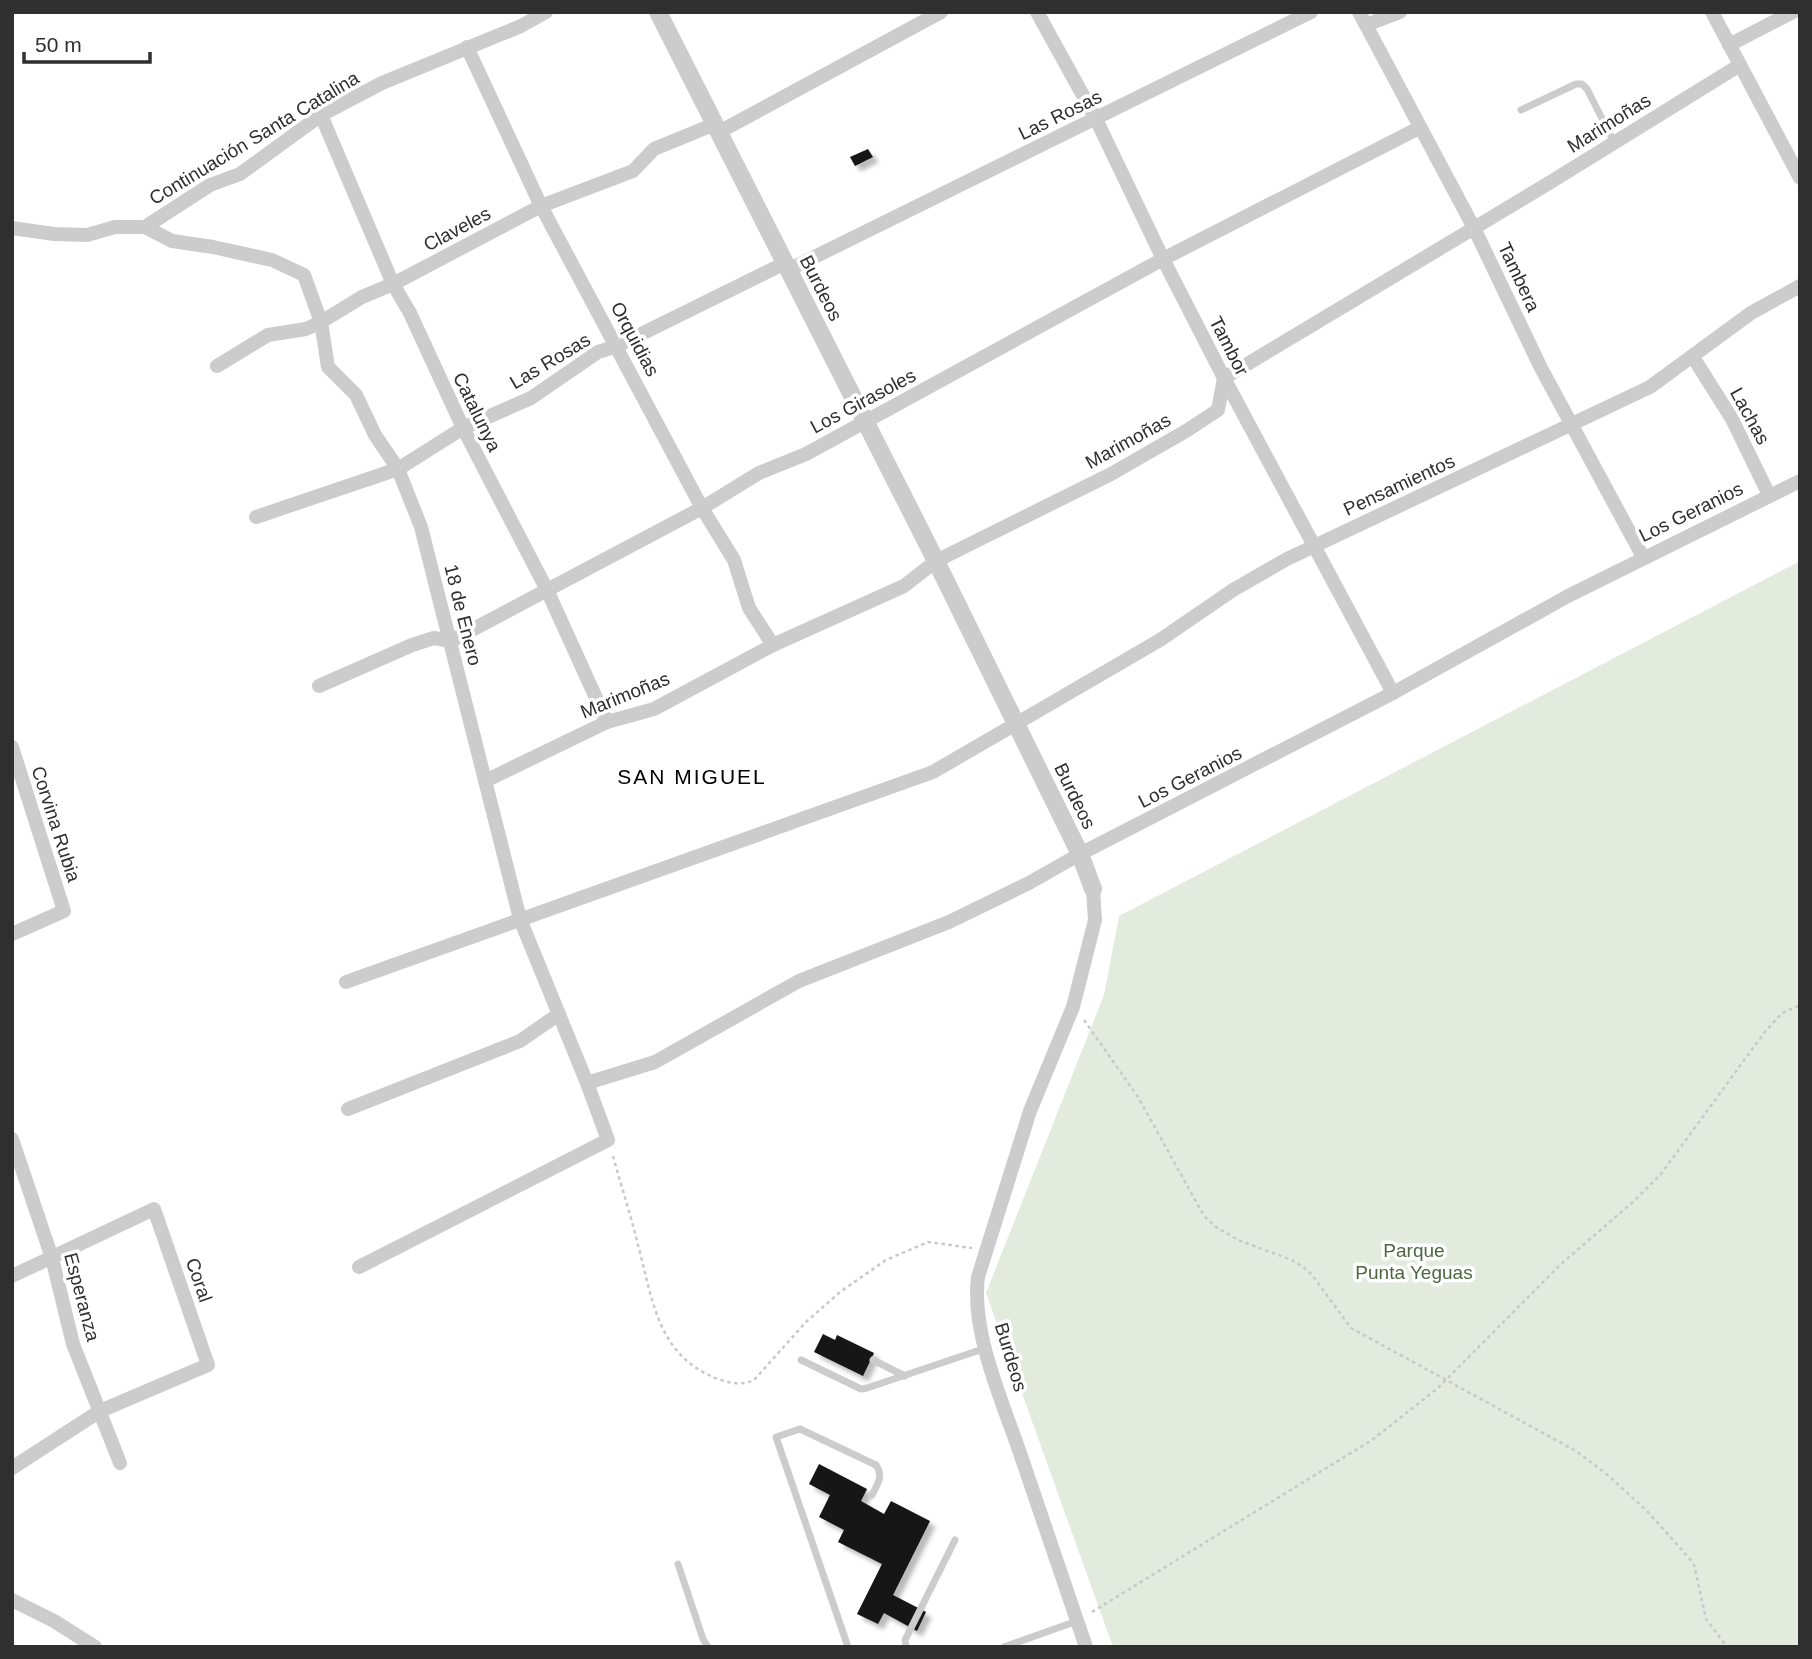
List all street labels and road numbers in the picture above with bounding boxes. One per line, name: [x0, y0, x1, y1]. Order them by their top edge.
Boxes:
street label: Continuación Santa Catalina: [145, 67, 363, 209]
street label: Las Rosas: [1015, 86, 1105, 144]
street label: Marimoñas: [1564, 89, 1654, 157]
street label: Claveles: [420, 203, 494, 255]
street label: Tambera: [1494, 239, 1544, 315]
street label: Burdeos: [796, 252, 846, 324]
street label: Orquidias: [607, 298, 663, 380]
street label: Tambor: [1205, 313, 1253, 380]
street label: Las Rosas: [506, 329, 594, 393]
street label: Los Girasoles: [807, 364, 919, 438]
street label: Catalunya: [449, 369, 505, 455]
street label: Lachas: [1726, 384, 1774, 448]
street label: Marimoñas: [1082, 409, 1174, 473]
street label: Pensamientos: [1340, 450, 1458, 520]
street label: Los Geranios: [1636, 478, 1746, 546]
street label: 18 de Enero: [440, 562, 486, 668]
street label: Marimoñas: [577, 668, 673, 722]
street label: Los Geranios: [1135, 742, 1245, 812]
street label: Burdeos: [1050, 760, 1100, 832]
street label: Corvina Rubia: [27, 763, 85, 885]
street label: Esperanza: [60, 1250, 104, 1344]
street label: Coral: [182, 1255, 216, 1305]
street label: Burdeos: [991, 1320, 1031, 1394]

